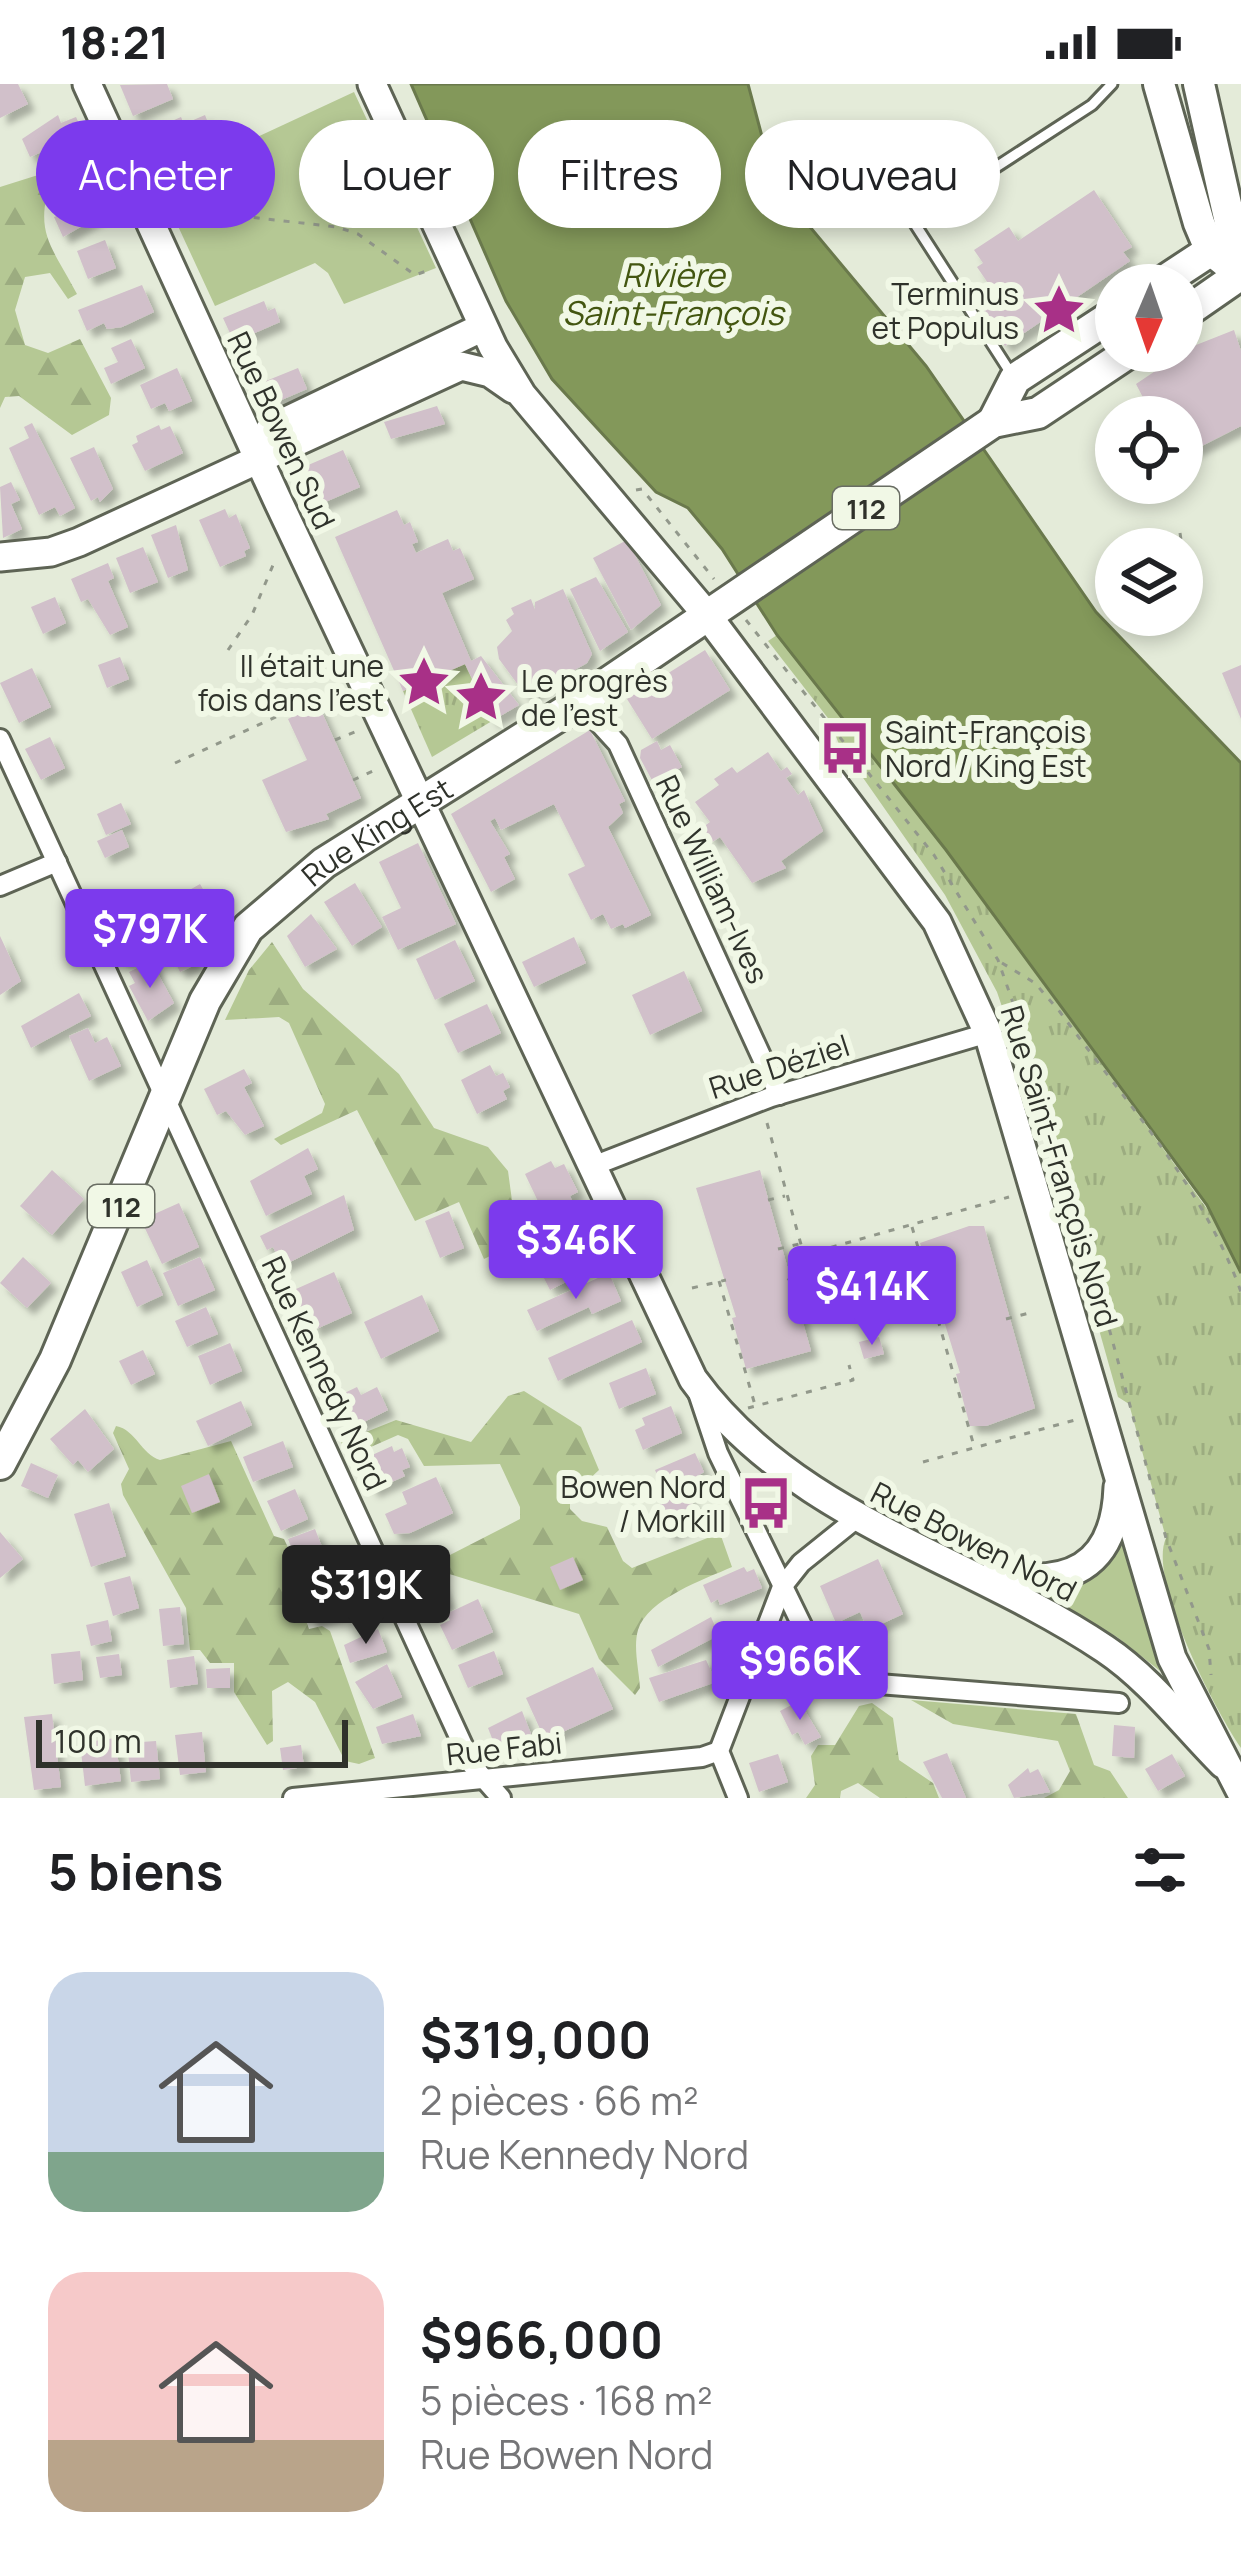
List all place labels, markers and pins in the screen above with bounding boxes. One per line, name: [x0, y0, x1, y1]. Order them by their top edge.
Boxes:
place label: Terminus et Populus: [872, 273, 1019, 348]
place icon: Terminus et Populus: [1030, 281, 1088, 339]
place label: Il était une fois dans l'est: [198, 645, 384, 720]
place icon: Il était une fois dans l'est: [395, 653, 453, 711]
place label: Le progrès de l'est: [521, 660, 668, 735]
place icon: Le progrès de l'est: [452, 668, 510, 726]
place label: Saint-François Nord / King Est: [885, 711, 1086, 786]
bus stop icon: Saint-François Nord / King Est: [816, 719, 874, 777]
pin: $797K: [66, 889, 234, 991]
pin: $346K: [492, 1200, 660, 1302]
pin: $414K: [788, 1246, 956, 1348]
place label: Bowen Nord / Morkill: [561, 1466, 726, 1541]
bus stop icon: Bowen Nord / Morkill: [737, 1474, 795, 1532]
pin: $319K: [282, 1545, 450, 1647]
pin: $966K: [716, 1621, 884, 1723]

